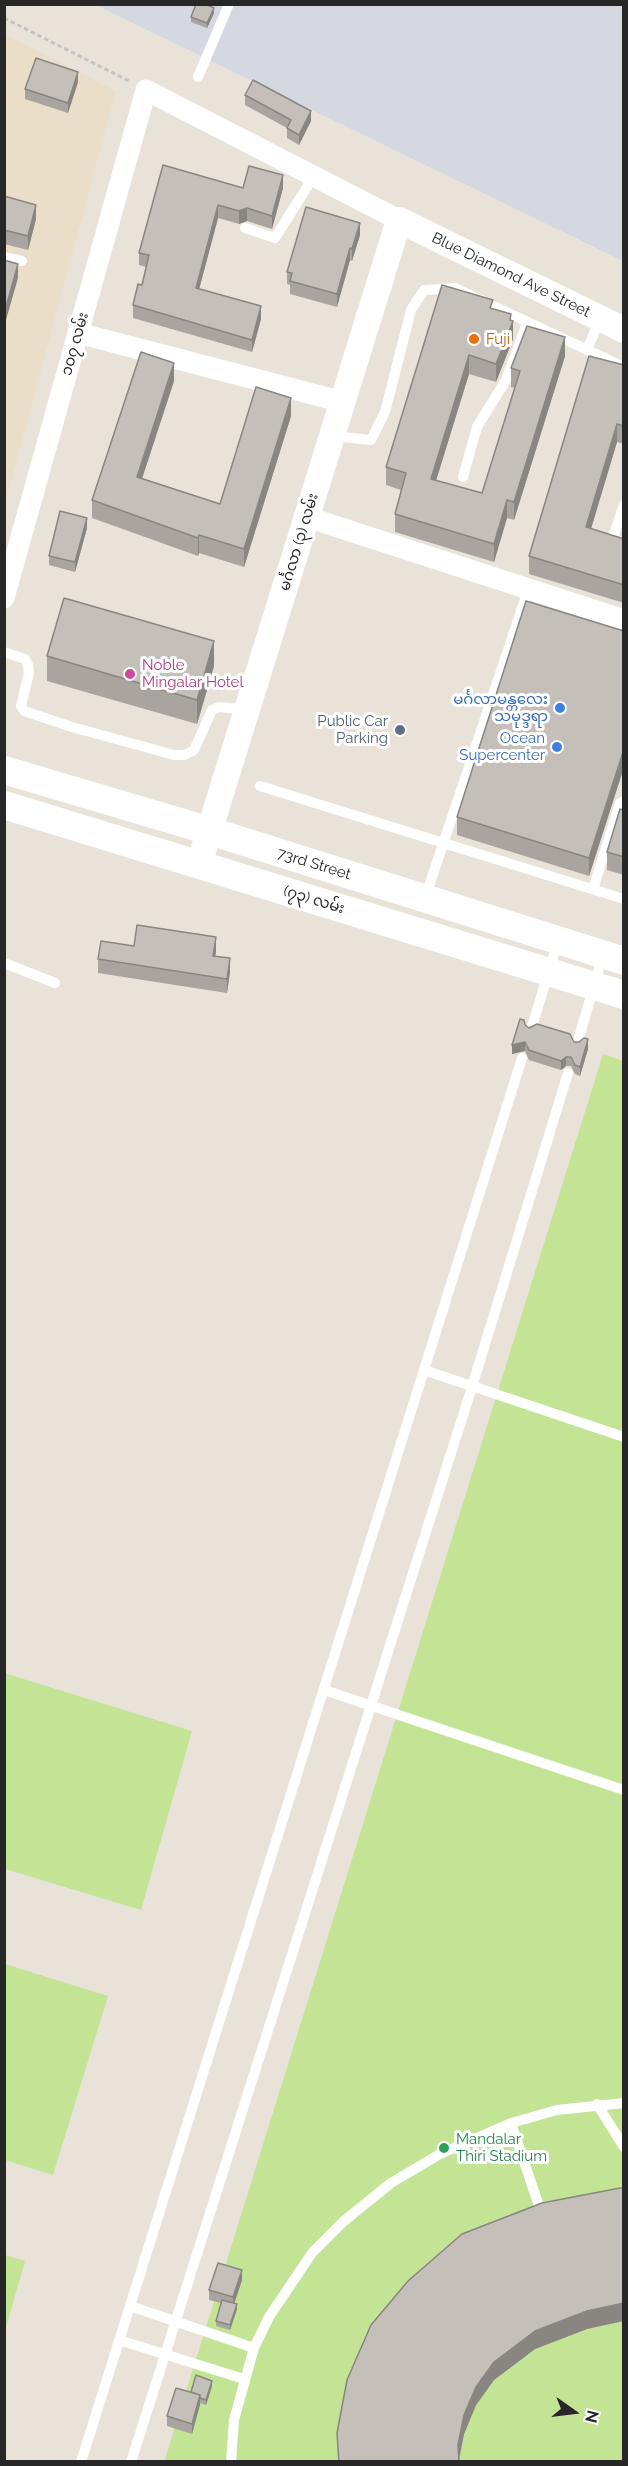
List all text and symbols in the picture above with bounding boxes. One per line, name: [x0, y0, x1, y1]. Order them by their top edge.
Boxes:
street label: Blue Diamond Ave Street: [429, 229, 593, 321]
street label: ၁၀၇ လမ်း: [57, 310, 93, 378]
place label: Fuji: [486, 330, 510, 348]
marker: Fuji: [467, 332, 481, 346]
street label: မင်္ဂလာ (၃) လမ်း: [276, 491, 322, 593]
place label: Noble Mingalar Hotel: [142, 656, 243, 691]
marker: Noble Mingalar Hotel: [123, 667, 137, 681]
place label: မင်္ဂလာမန္တလေး သမုဒ္ဒရာ: [453, 690, 548, 725]
marker: မင်္ဂလာမန္တလေး သမုဒ္ဒရာ: [553, 701, 567, 715]
place label: Public Car Parking: [317, 712, 388, 747]
marker: Public Car Parking: [393, 723, 407, 737]
place label: Ocean Supercenter: [459, 729, 545, 764]
marker: Ocean Supercenter: [550, 740, 564, 754]
street label: 73rd Street: [275, 844, 353, 884]
street label: (၇၃) လမ်း: [281, 882, 347, 918]
place label: Mandalar Thiri Stadium: [456, 2130, 547, 2165]
marker: Mandalar Thiri Stadium: [437, 2141, 451, 2155]
north arrow: [544, 2382, 604, 2442]
text: N: [581, 2408, 603, 2425]

